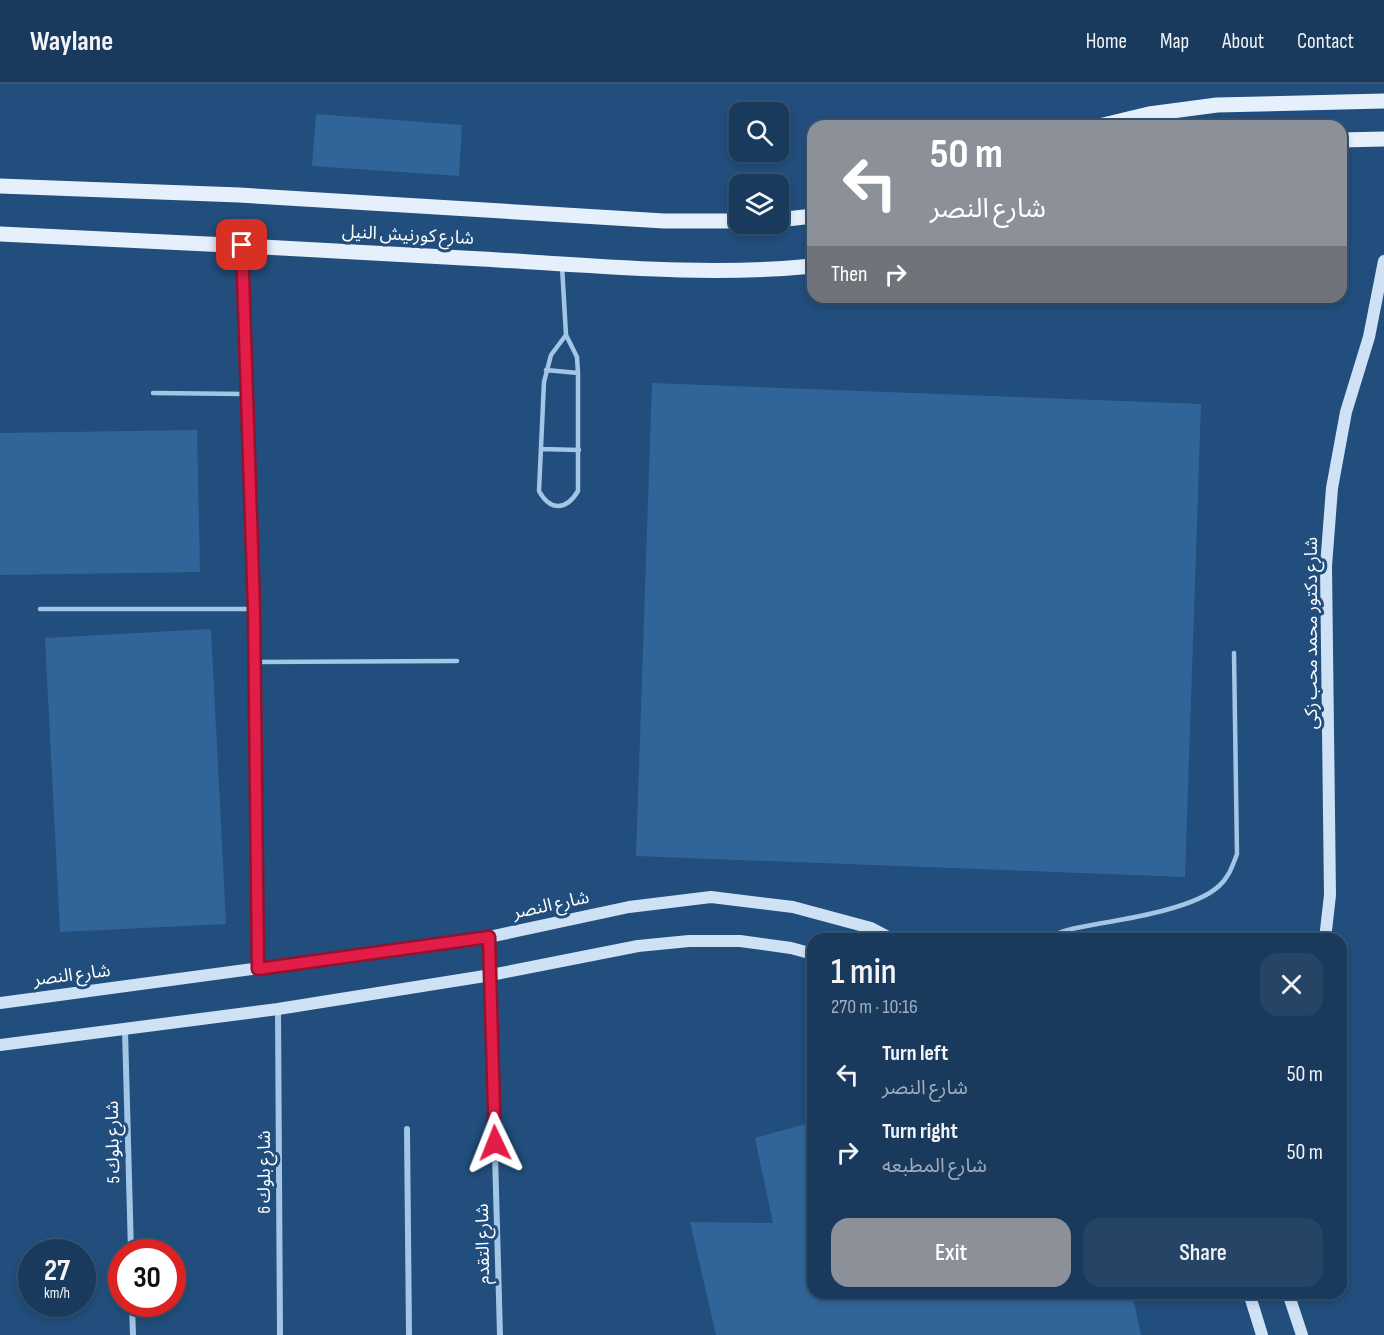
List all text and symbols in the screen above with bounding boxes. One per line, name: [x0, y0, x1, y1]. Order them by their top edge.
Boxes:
text: Waylane: [30, 25, 113, 58]
text: Home: [1086, 29, 1127, 54]
text: Map: [1160, 29, 1189, 54]
text: About: [1222, 29, 1264, 54]
text: Contact: [1297, 29, 1354, 54]
map controls: [729, 102, 789, 234]
button: search: [729, 102, 789, 162]
text: 50 m: [930, 129, 1003, 180]
icon: left: [831, 144, 909, 222]
button: layers: [729, 174, 789, 234]
text: شارع النصر: [930, 193, 1046, 225]
pin: [216, 219, 267, 270]
street label: شارع كورنيش النيل: [341, 221, 475, 252]
icon: arrive: [225, 228, 258, 261]
icon: right: [879, 258, 912, 291]
text: Then: [831, 261, 867, 288]
street label: شارع دكتور محمد محب زكى: [1301, 537, 1325, 729]
street label: شارع النصر: [510, 887, 592, 926]
text: 1 min: [831, 951, 896, 994]
button: close: [1260, 953, 1323, 1016]
street label: شارع النصر: [31, 960, 112, 993]
text: 270 m · 10:16: [831, 995, 918, 1019]
text: Turn left: [882, 1040, 948, 1067]
icon: left: [831, 1058, 864, 1091]
text: 50 m: [1287, 1061, 1323, 1088]
text: شارع النصر: [882, 1076, 968, 1100]
street label: شارع بلوك 5: [102, 1100, 127, 1183]
position arrow: [463, 1111, 527, 1175]
text: Turn right: [882, 1118, 958, 1145]
street label: شارع بلوك 6: [254, 1130, 278, 1214]
icon: right: [831, 1136, 864, 1169]
text: 50 m: [1287, 1139, 1323, 1166]
text: شارع المطبعه: [882, 1154, 987, 1178]
street label: شارع التقدم: [472, 1203, 497, 1285]
button: Exit: [831, 1218, 1071, 1287]
button: Share: [1083, 1218, 1323, 1287]
speed limit sign: 30: [108, 1239, 186, 1317]
text: 27: [44, 1253, 70, 1289]
text: km/h: [44, 1284, 70, 1303]

